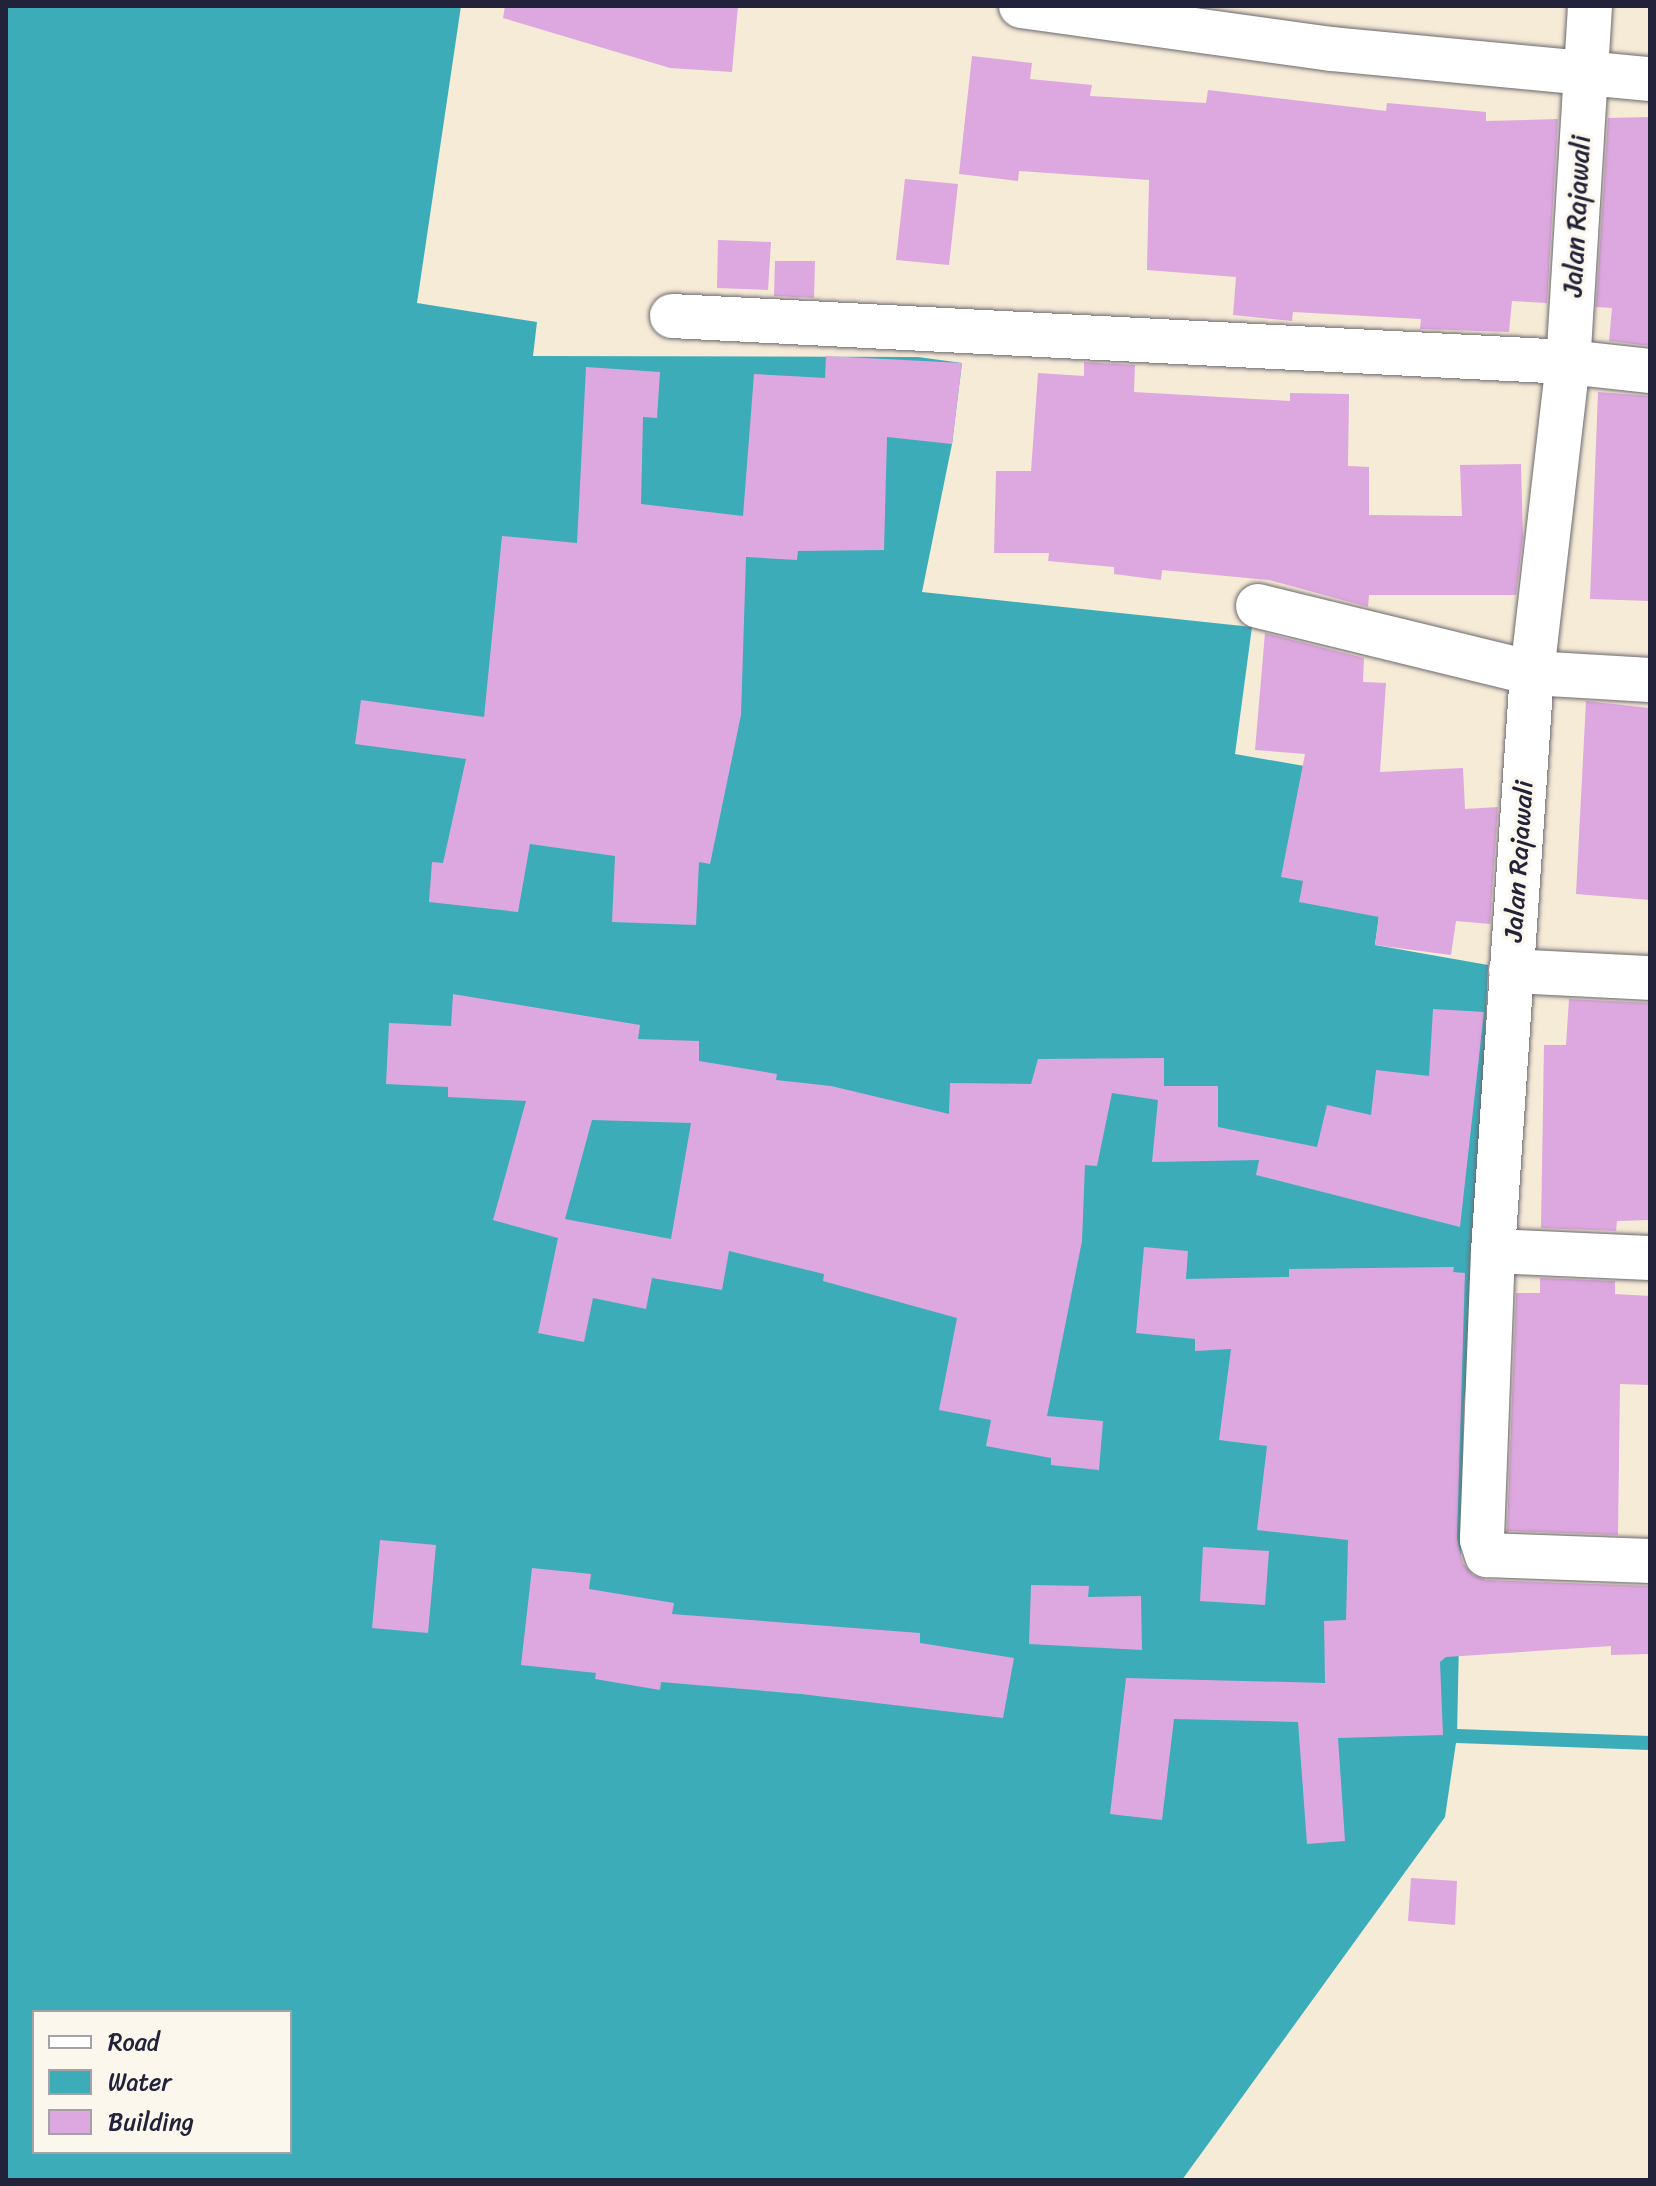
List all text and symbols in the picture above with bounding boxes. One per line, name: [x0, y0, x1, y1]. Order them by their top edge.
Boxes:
street label: Jalan Rajawali: [1557, 134, 1597, 298]
street label: Jalan Rajawali: [1498, 779, 1540, 943]
legend: [32, 2010, 292, 2154]
text: Road: [108, 2021, 159, 2063]
text: Water: [108, 2061, 171, 2103]
text: Building: [108, 2101, 194, 2143]

